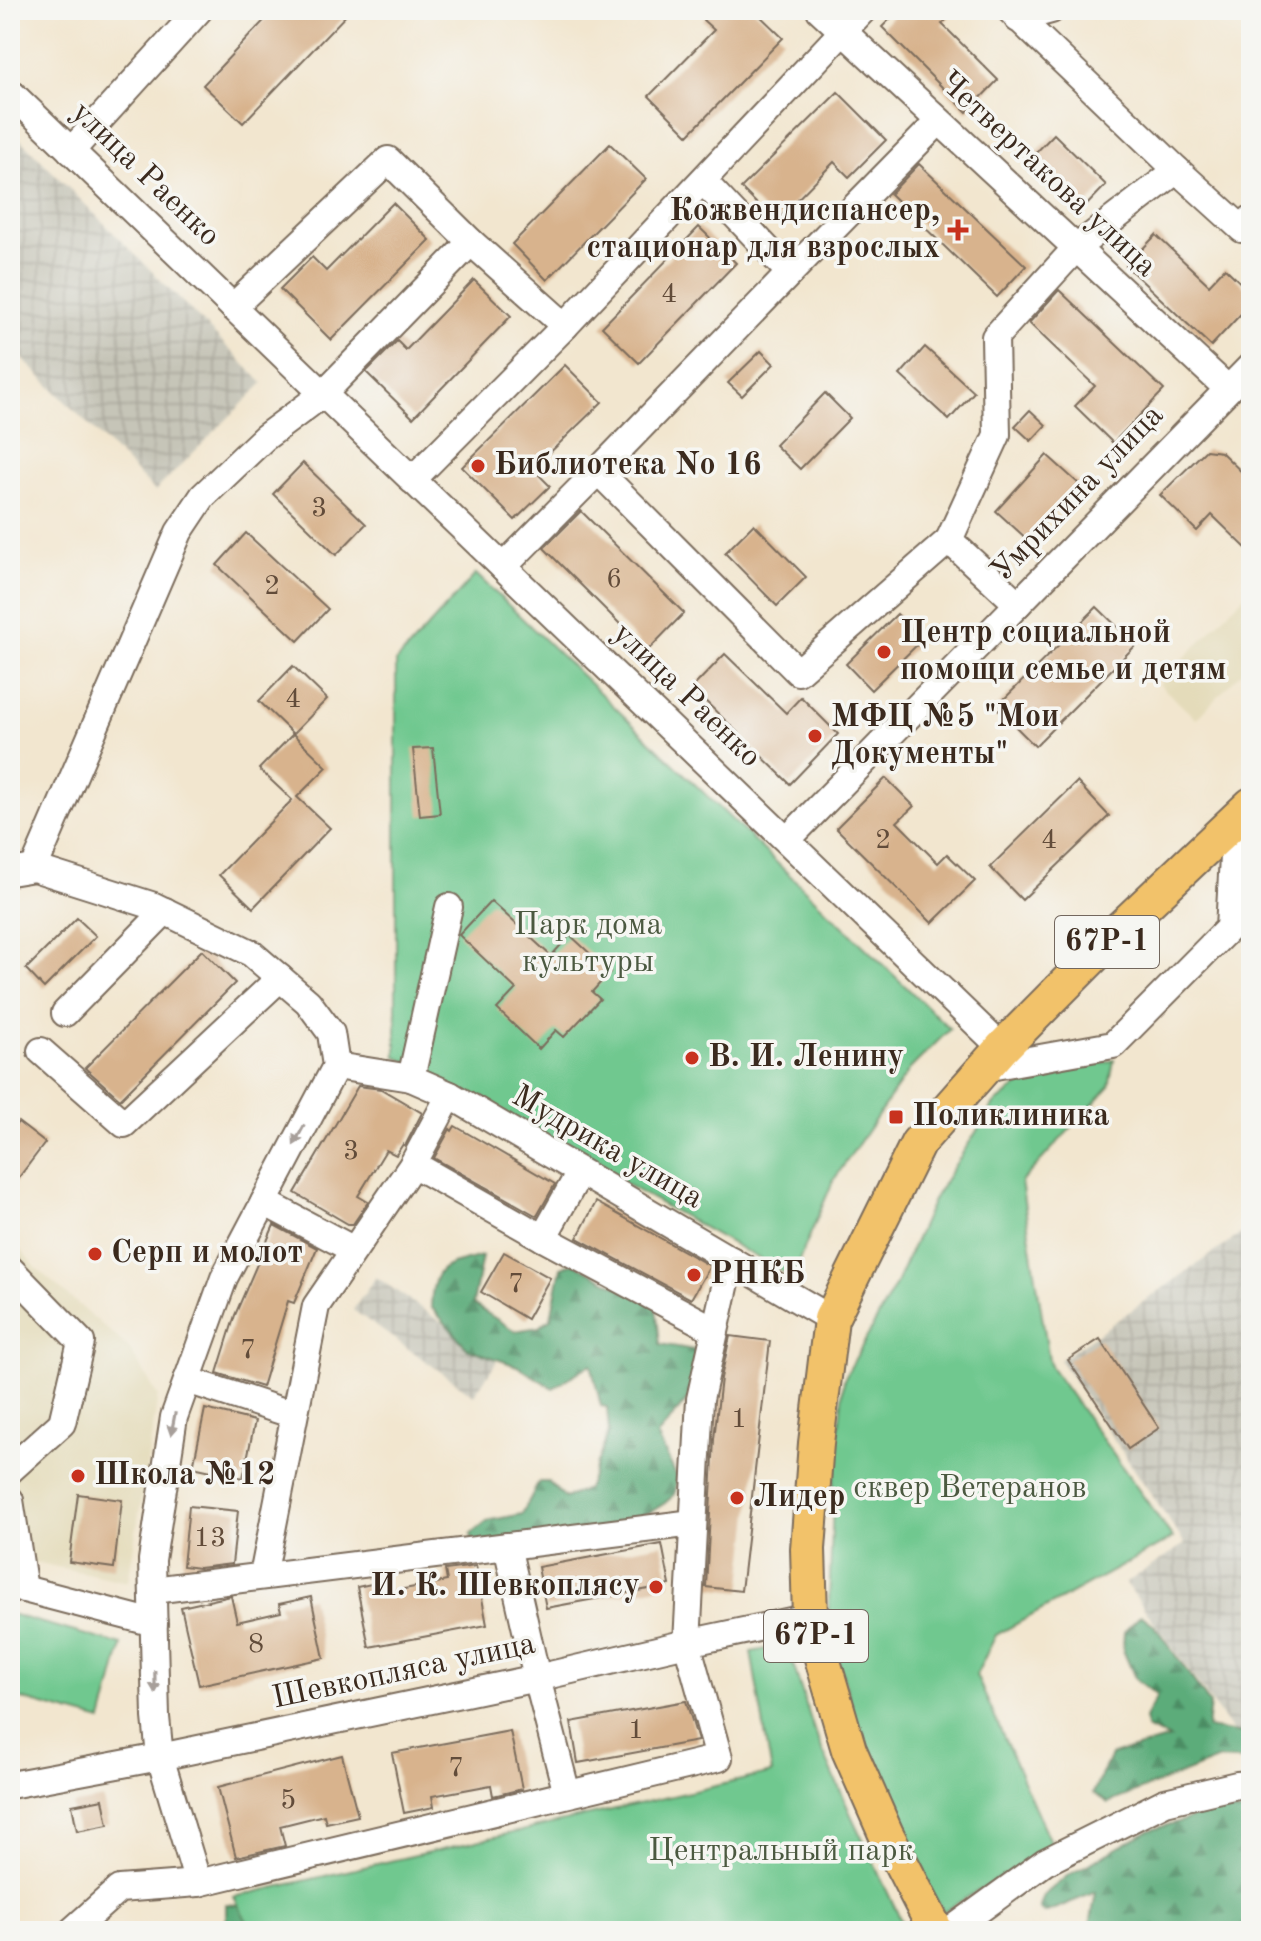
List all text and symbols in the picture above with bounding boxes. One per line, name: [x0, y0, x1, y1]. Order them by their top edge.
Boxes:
street label: Четвертакова улица: [932, 66, 1162, 284]
street label: улица Раенко: [65, 97, 225, 253]
place label: Кожвендиспансер, стационар для взрослых: [586, 196, 940, 265]
marker: Кожвендиспансер, стационар для взрослых: [947, 219, 969, 241]
house number: 4: [661, 281, 677, 309]
street label: Умрихина улица: [986, 399, 1170, 589]
place label: Библиотека No 16: [494, 450, 762, 482]
marker: Библиотека No 16: [469, 457, 487, 475]
house number: 3: [311, 495, 327, 523]
house number: 6: [606, 566, 622, 594]
house number: 2: [264, 573, 280, 601]
street label: улица Раенко: [606, 618, 766, 774]
place label: Центр социальной помощи семье и детям: [900, 618, 1227, 687]
marker: Центр социальной помощи семье и детям: [875, 643, 893, 661]
house number: 4: [285, 686, 301, 714]
place label: МФЦ №5 "Мои Документы": [831, 702, 1059, 771]
marker: МФЦ №5 "Мои Документы": [806, 727, 824, 745]
house number: 2: [875, 827, 891, 855]
house number: 4: [1041, 827, 1057, 855]
park label: Парк дома культуры: [514, 910, 662, 979]
road number: 67Р-1: [1055, 916, 1159, 968]
place label: В. И. Ленину: [708, 1042, 904, 1074]
marker: В. И. Ленину: [683, 1049, 701, 1067]
street label: Мудрика улица: [506, 1081, 708, 1216]
place label: Поликлиника: [912, 1101, 1110, 1133]
marker: Поликлиника: [887, 1108, 905, 1126]
one-way arrow: [293, 1124, 306, 1147]
house number: 3: [343, 1138, 359, 1166]
place label: Серп и молот: [111, 1238, 303, 1270]
marker: Серп и молот: [86, 1245, 104, 1263]
place label: РНКБ: [710, 1259, 805, 1291]
marker: РНКБ: [685, 1266, 703, 1284]
house number: 7: [508, 1271, 524, 1299]
house number: 7: [240, 1337, 256, 1365]
house number: 1: [731, 1406, 747, 1434]
one-way arrow: [167, 1412, 179, 1437]
place label: Школа №12: [94, 1460, 276, 1492]
marker: Школа №12: [69, 1467, 87, 1485]
park label: сквер Ветеранов: [853, 1473, 1087, 1505]
place label: Лидер: [753, 1482, 845, 1514]
marker: Лидер: [728, 1489, 746, 1507]
house number: 13: [194, 1525, 226, 1553]
place label: И. К. Шевкоплясу: [370, 1571, 640, 1603]
marker: И. К. Шевкоплясу: [647, 1578, 665, 1596]
road number: 67Р-1: [764, 1610, 868, 1662]
street label: Шевкопляса улица: [270, 1628, 539, 1716]
house number: 8: [248, 1631, 264, 1659]
one-way arrow: [149, 1670, 161, 1695]
house number: 1: [628, 1717, 644, 1745]
house number: 7: [448, 1755, 464, 1783]
house number: 5: [280, 1787, 296, 1815]
park label: Центральный парк: [648, 1836, 914, 1868]

